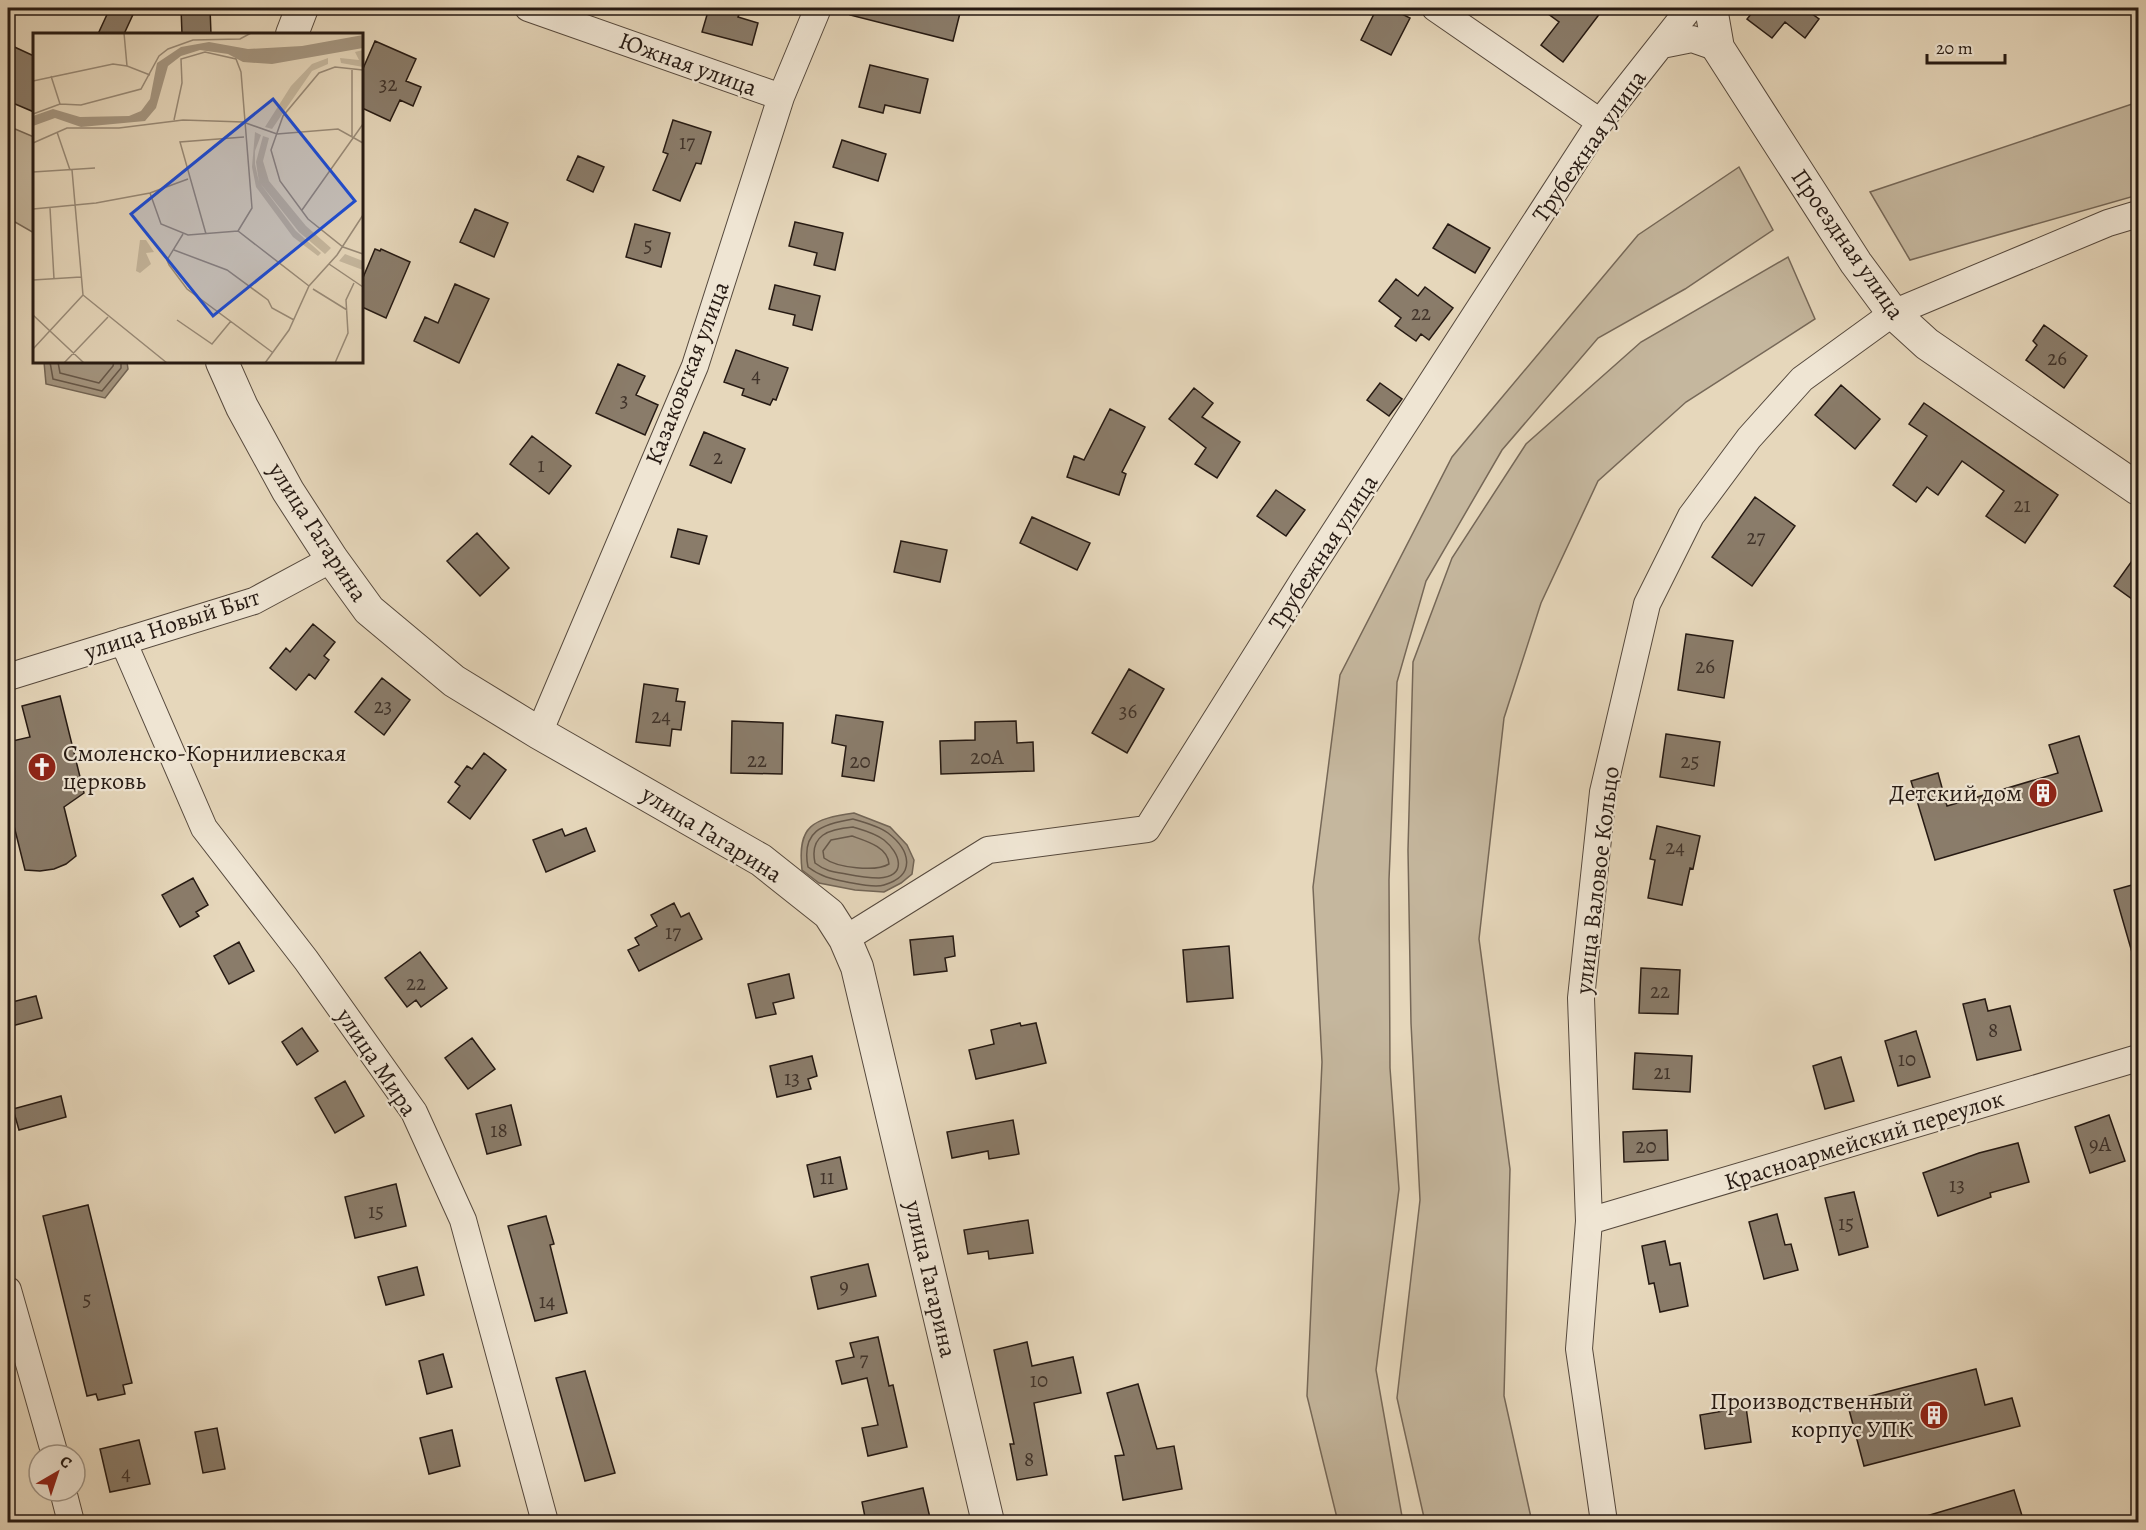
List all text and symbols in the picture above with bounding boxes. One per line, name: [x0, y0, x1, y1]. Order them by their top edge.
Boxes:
street label: Южная улица: [615, 24, 761, 104]
scale bar: [1927, 27, 2005, 65]
inset map: [33, 33, 363, 363]
text: 20 m: [1936, 36, 1973, 60]
street label: Трубежная улица: [1524, 63, 1654, 229]
house number: 32: [379, 70, 397, 98]
house number: 17: [679, 128, 695, 156]
street label: Проездная улица: [1784, 162, 1912, 326]
house number: 5: [643, 231, 653, 259]
street label: Казаковская улица: [637, 277, 737, 469]
house number: 22: [1411, 299, 1431, 327]
house number: 26: [2047, 344, 2067, 372]
house number: 4: [751, 361, 761, 389]
house number: 3: [620, 386, 628, 414]
house number: 2: [713, 443, 723, 471]
house number: 1: [537, 451, 545, 479]
street label: улица Гагарина: [260, 455, 375, 608]
street label: Трубежная улица: [1261, 468, 1385, 636]
house number: 21: [2013, 491, 2031, 519]
house number: 27: [1747, 523, 1766, 551]
street label: улица Новый Быт: [79, 580, 264, 668]
house number: 26: [1695, 652, 1715, 680]
house number: 23: [374, 692, 392, 720]
house number: 36: [1119, 697, 1138, 725]
house number: 24: [651, 702, 671, 730]
place label: Смоленско-Корнилиевская церковь: [63, 737, 346, 797]
house number: 20А: [970, 743, 1004, 771]
house number: 22: [747, 746, 767, 774]
house number: 20: [849, 747, 871, 775]
house number: 25: [1680, 747, 1700, 775]
church icon: Смоленско-Корнилиевская церковь: [26, 751, 58, 783]
street label: улица Валовое Кольцо: [1567, 764, 1627, 997]
street label: улица Гагарина: [635, 777, 788, 890]
place label: Детский дом: [1889, 777, 2022, 809]
building icon: Детский дом: [2027, 777, 2059, 809]
house number: 24: [1665, 833, 1685, 861]
house number: 17: [665, 918, 681, 946]
house number: 22: [406, 969, 426, 997]
house number: 22: [1650, 977, 1670, 1005]
street label: улица Мира: [329, 1001, 425, 1122]
house number: 8: [1988, 1016, 1998, 1044]
house number: 10: [1898, 1045, 1916, 1073]
house number: 21: [1653, 1058, 1671, 1086]
house number: 13: [784, 1064, 800, 1092]
street label: Красноармейский переулок: [1720, 1082, 2008, 1198]
house number: 18: [490, 1116, 508, 1144]
house number: 9А: [2089, 1130, 2112, 1158]
house number: 20: [1635, 1132, 1657, 1160]
house number: 11: [820, 1163, 834, 1191]
house number: 13: [1949, 1171, 1965, 1199]
street label: улица Гагарина: [897, 1196, 965, 1361]
house number: 15: [368, 1197, 384, 1225]
house number: 15: [1838, 1209, 1854, 1237]
house number: 9: [839, 1272, 849, 1300]
house number: 5: [82, 1285, 92, 1313]
house number: 14: [539, 1287, 555, 1315]
house number: 7: [860, 1345, 869, 1373]
house number: 10: [1030, 1366, 1048, 1394]
place label: Производственный корпус УПК: [1710, 1385, 1914, 1445]
building icon: Производственный корпус УПК: [1918, 1399, 1950, 1431]
north arrow: [27, 1443, 87, 1503]
house number: 8: [1024, 1445, 1034, 1473]
text: С: [55, 1450, 77, 1474]
house number: 4: [121, 1459, 131, 1487]

